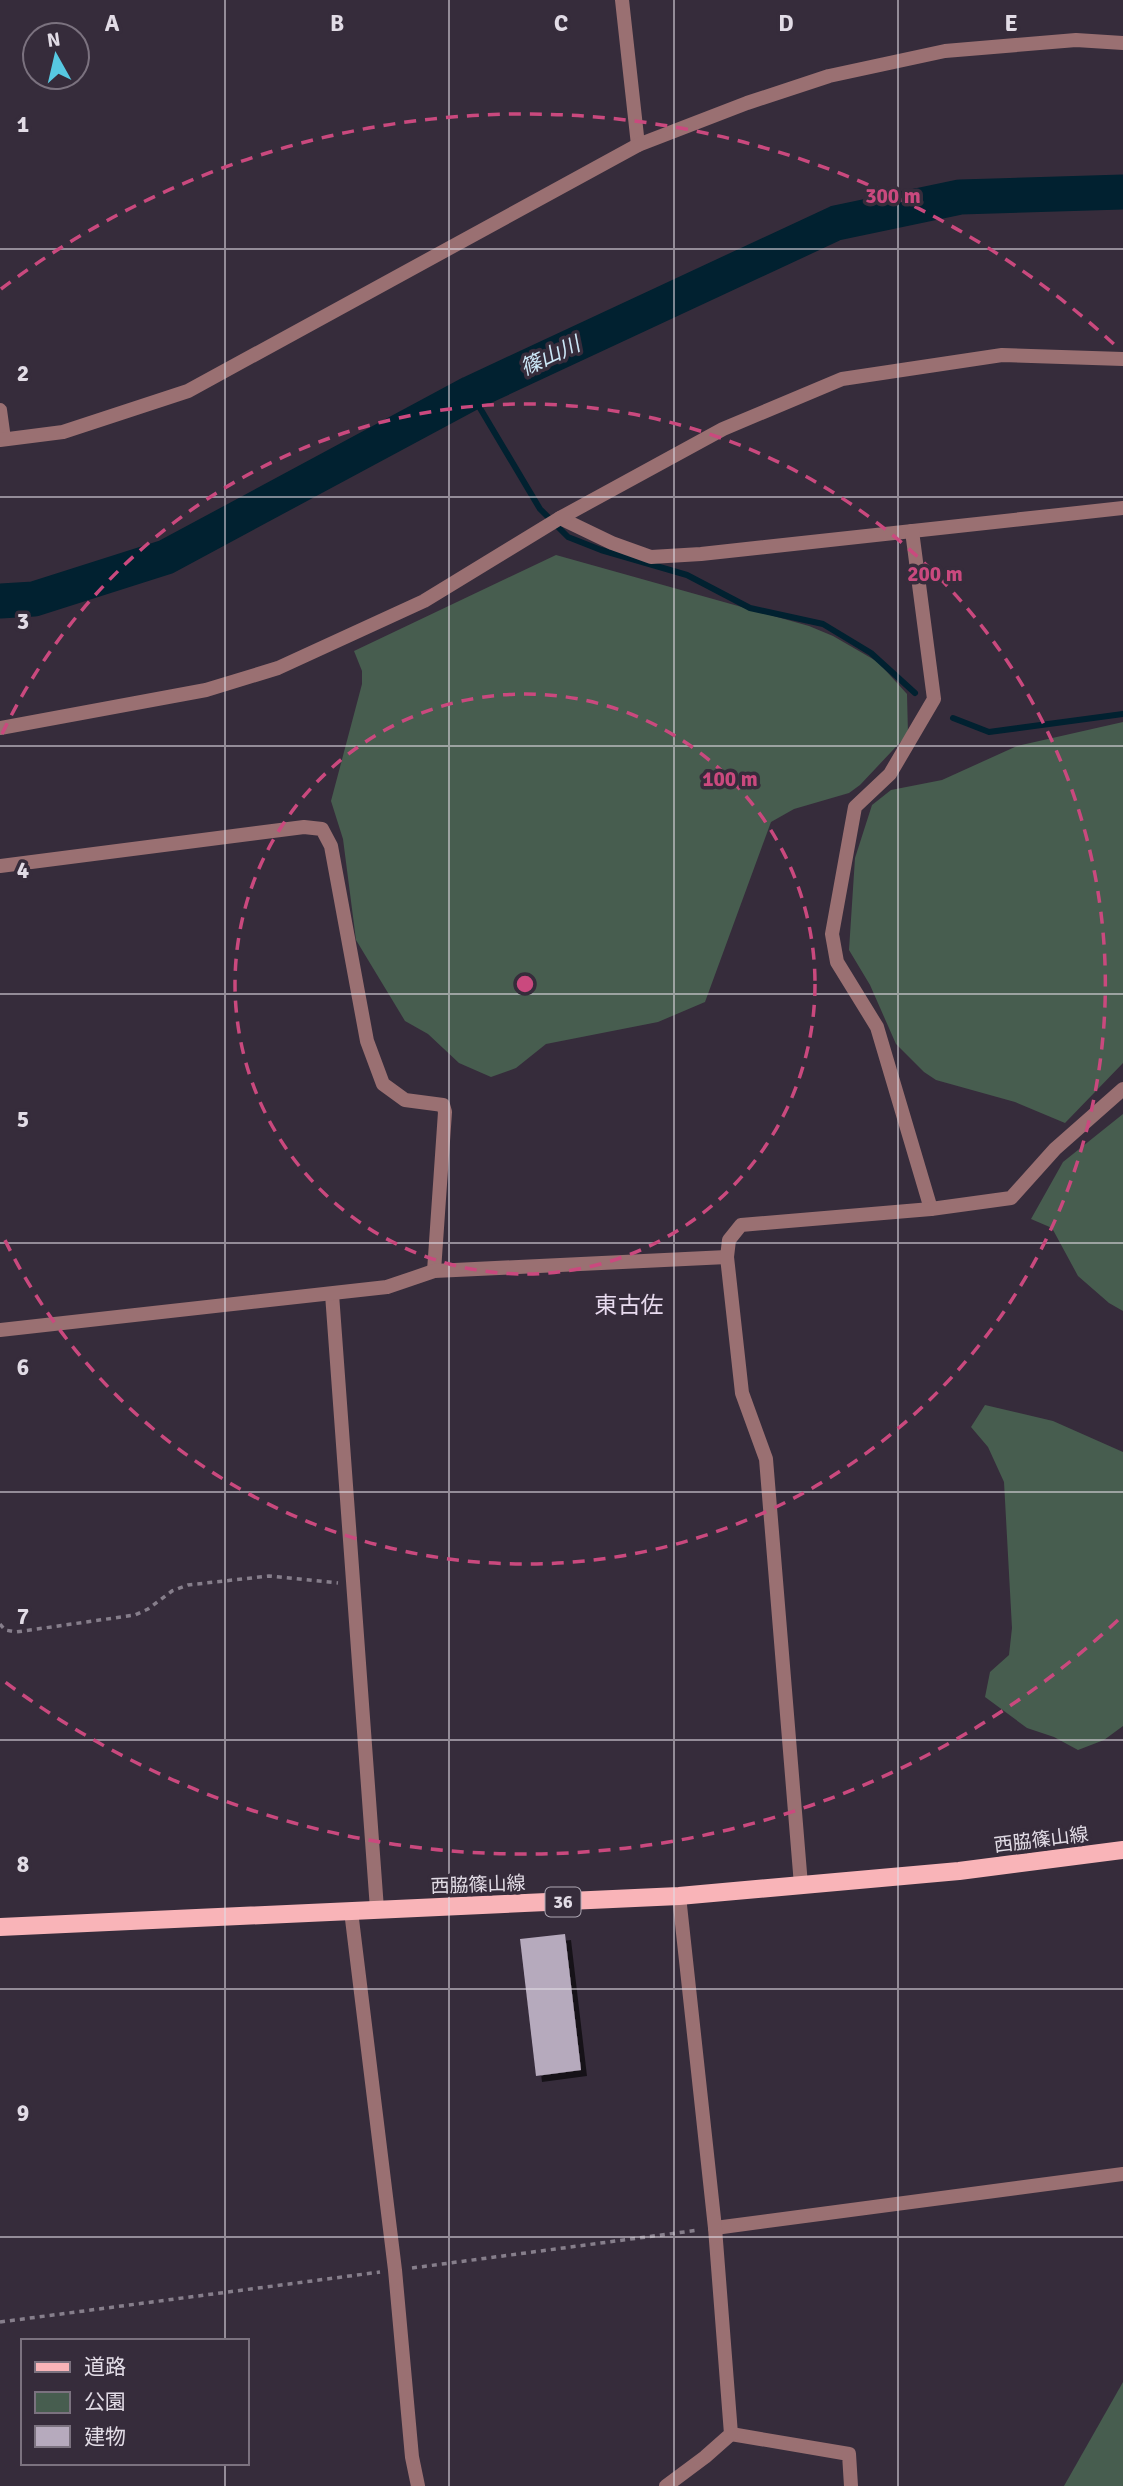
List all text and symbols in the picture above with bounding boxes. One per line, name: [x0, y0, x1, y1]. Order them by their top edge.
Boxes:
text: A: [105, 9, 120, 38]
text: B: [330, 9, 344, 38]
text: C: [554, 9, 568, 38]
text: D: [778, 9, 794, 38]
text: E: [1004, 9, 1018, 38]
north arrow: [21, 21, 91, 91]
text: N: [46, 27, 62, 53]
text: 1: [17, 110, 29, 139]
text: 300 m: [865, 183, 921, 209]
water label: 篠山川: [516, 330, 586, 381]
text: 2: [17, 359, 29, 388]
text: 200 m: [907, 561, 963, 587]
text: 3: [17, 607, 29, 636]
text: 100 m: [702, 766, 758, 792]
text: 4: [17, 856, 29, 885]
centre of rings: [513, 972, 537, 996]
text: 5: [17, 1105, 29, 1134]
district label: 東古佐: [595, 1291, 664, 1320]
text: 6: [17, 1353, 29, 1382]
text: 7: [17, 1602, 29, 1631]
street label: 西脇篠山線: [993, 1822, 1090, 1858]
text: 8: [17, 1850, 29, 1879]
street label: 西脇篠山線: [430, 1871, 526, 1899]
road number: 36: [546, 1888, 580, 1916]
text: 9: [17, 2099, 29, 2128]
legend: [21, 2339, 248, 2465]
text: 道路: [84, 2354, 126, 2380]
text: 公園: [84, 2389, 126, 2415]
text: 建物: [84, 2424, 126, 2450]

